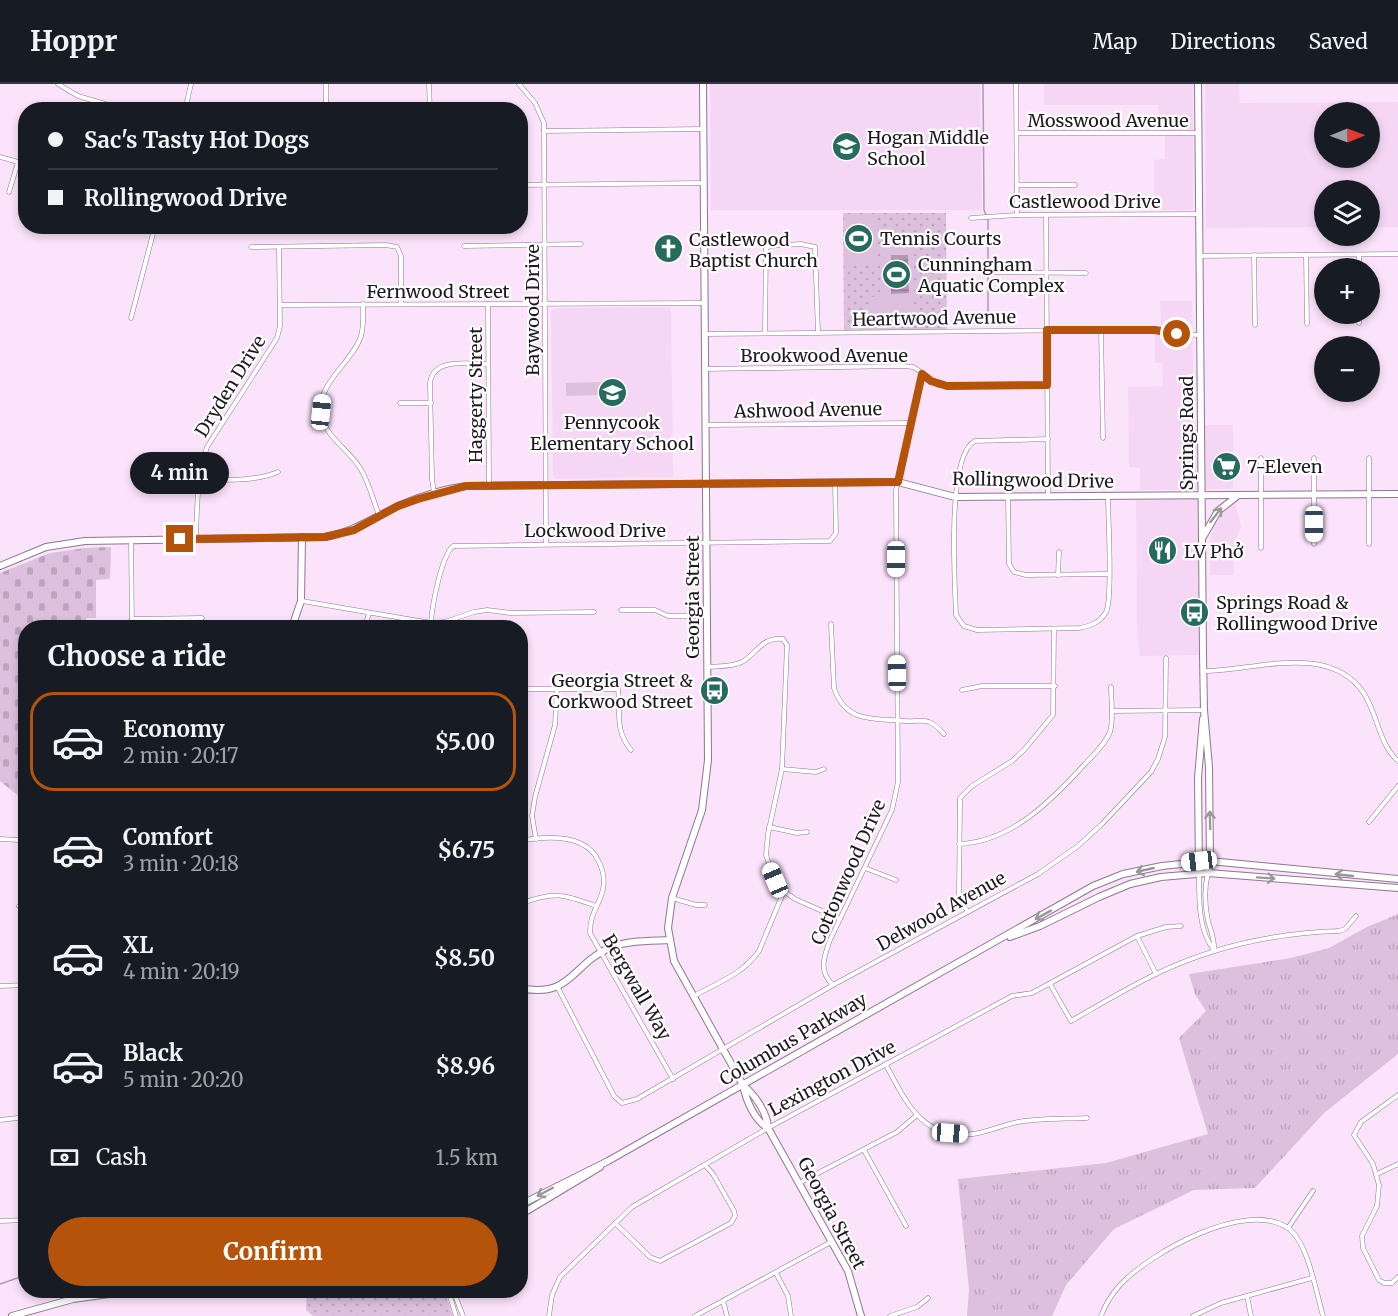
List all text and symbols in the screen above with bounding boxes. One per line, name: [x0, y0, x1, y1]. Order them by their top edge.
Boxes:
text: Hoppr: [30, 23, 118, 59]
text: Map: [1093, 28, 1137, 55]
text: Directions: [1170, 28, 1275, 55]
text: Saved: [1308, 28, 1368, 55]
north arrow: [1314, 102, 1380, 168]
map controls: [1314, 102, 1380, 402]
street label: Mosswood Avenue: [1027, 109, 1189, 132]
text: Sac's Tasty Hot Dogs: [84, 126, 309, 154]
place label: Hogan Middle School: [867, 126, 989, 170]
school or university icon: Hogan Middle School: [830, 131, 862, 163]
button: layers: [1314, 180, 1380, 246]
text: Rollingwood Drive: [84, 184, 287, 212]
street label: Castlewood Drive: [1009, 190, 1161, 213]
sports icon: Tennis Courts: [843, 222, 875, 254]
place label: Tennis Courts: [880, 227, 1002, 250]
place label: Castlewood Baptist Church: [689, 228, 818, 272]
church icon: Castlewood Baptist Church: [652, 233, 684, 265]
street label: Baywood Drive: [521, 244, 544, 376]
place label: Cunningham Aquatic Complex: [917, 253, 1065, 297]
sports icon: Cunningham Aquatic Complex: [881, 258, 913, 290]
button: +: [1314, 258, 1380, 324]
street label: Fernwood Street: [366, 280, 510, 303]
street label: Heartwood Avenue: [852, 305, 1016, 331]
route start: [1163, 320, 1190, 347]
street label: Haggerty Street: [464, 327, 487, 463]
street label: Dryden Drive: [190, 331, 270, 441]
button: −: [1314, 336, 1380, 402]
street label: Brookwood Avenue: [740, 344, 908, 367]
street label: Springs Road: [1175, 375, 1198, 490]
school or university icon: Pennycook Elementary School: [596, 377, 628, 409]
car: [310, 393, 332, 431]
street label: Ashwood Avenue: [733, 397, 882, 423]
place label: Pennycook Elementary School: [530, 411, 694, 455]
supermarket icon: 7-Eleven: [1210, 450, 1242, 482]
callout: 4 min: [130, 452, 230, 494]
place label: 7-Eleven: [1247, 455, 1323, 478]
text: 4 min: [151, 460, 208, 485]
street label: Rollingwood Drive: [952, 467, 1114, 493]
car: [1305, 506, 1323, 542]
one-way arrow: [1209, 507, 1222, 523]
street label: Lockwood Drive: [524, 519, 666, 542]
route end: [166, 525, 193, 552]
street label: Georgia Street: [681, 535, 704, 659]
restaurant icon: LV Phở: [1147, 535, 1179, 567]
place label: LV Phở: [1184, 540, 1244, 563]
car: [887, 541, 905, 577]
place label: Springs Road & Rollingwood Drive: [1216, 591, 1378, 635]
bus stop icon: Springs Road & Rollingwood Drive: [1179, 596, 1211, 628]
text: Choose a ride: [48, 639, 226, 673]
car: [888, 655, 906, 691]
place label: Georgia Street & Corkwood Street: [548, 669, 693, 713]
bus stop icon: Georgia Street & Corkwood Street: [698, 674, 730, 706]
icon: car: [51, 715, 105, 769]
text: Economy: [123, 715, 224, 743]
text: $5.00: [435, 728, 495, 756]
text: 2 min · 20:17: [123, 743, 238, 768]
street label: Cottonwood Drive: [806, 796, 890, 948]
one-way arrow: [1204, 810, 1216, 830]
icon: car: [51, 823, 105, 877]
text: Comfort: [123, 823, 213, 851]
text: $6.75: [437, 836, 495, 864]
car: [1180, 850, 1218, 872]
text: 3 min · 20:18: [123, 851, 239, 876]
car: [760, 860, 790, 900]
one-way arrow: [1136, 864, 1155, 876]
street label: Delwood Avenue: [872, 866, 1010, 956]
one-way arrow: [1335, 869, 1355, 880]
one-way arrow: [1256, 873, 1276, 884]
one-way arrow: [1035, 909, 1052, 921]
street label: Bergwall Way: [597, 930, 677, 1044]
icon: car: [51, 931, 105, 985]
text: XL: [123, 931, 153, 959]
text: $8.50: [434, 944, 495, 972]
text: 4 min · 20:19: [123, 959, 240, 984]
street label: Columbus Parkway: [715, 987, 871, 1091]
street label: Lexington Drive: [765, 1035, 899, 1121]
icon: car: [51, 1039, 105, 1093]
text: Black: [123, 1039, 183, 1067]
text: $8.96: [435, 1052, 495, 1080]
text: 5 min · 20:20: [123, 1067, 244, 1092]
car: [931, 1123, 969, 1143]
icon: cash: [48, 1141, 81, 1174]
text: Cash: [96, 1143, 147, 1171]
text: 1.5 km: [436, 1145, 498, 1170]
street label: Georgia Street: [793, 1153, 871, 1273]
one-way arrow: [537, 1186, 554, 1198]
button: Confirm: [48, 1217, 498, 1286]

